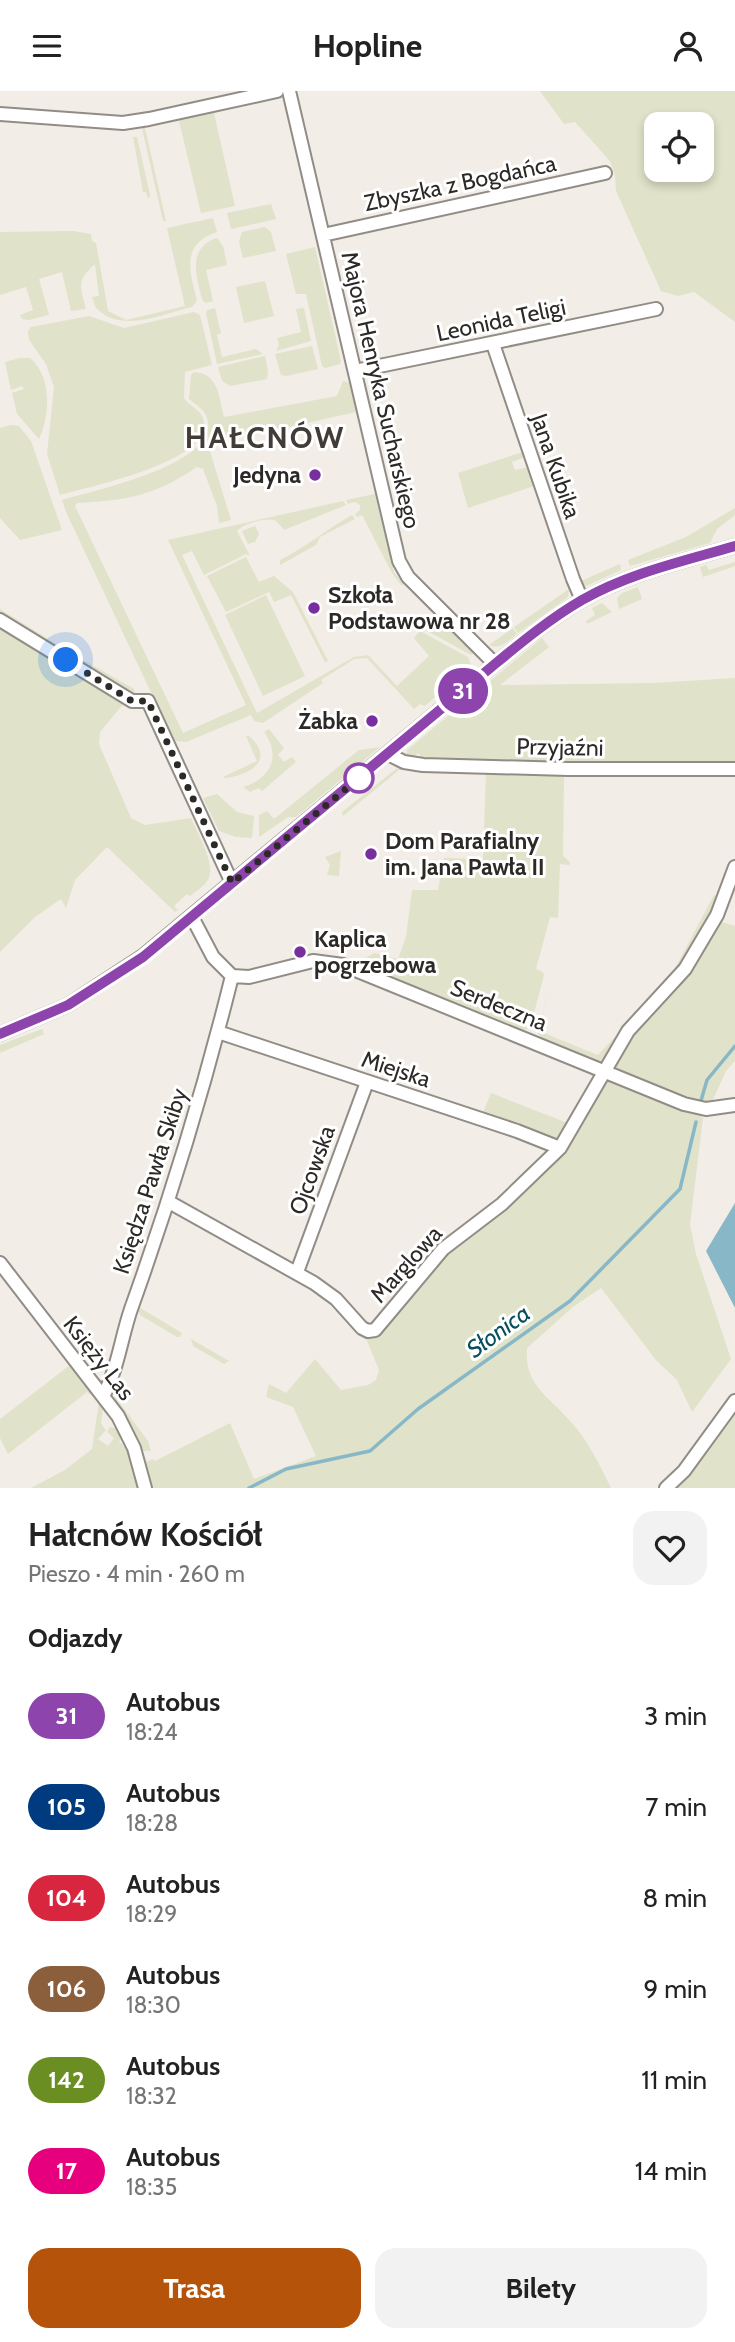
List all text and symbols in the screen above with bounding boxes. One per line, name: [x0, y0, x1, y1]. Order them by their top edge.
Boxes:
text: Hopline: [313, 26, 422, 65]
icon: menu: [28, 27, 66, 65]
icon: person: [669, 27, 707, 65]
map controls: [644, 112, 714, 182]
button: locate: [644, 112, 714, 182]
street label: Zbyszka z Bogdańca: [362, 149, 558, 217]
street label: Majora Henryka Sucharskiego: [335, 249, 427, 531]
street label: Leonida Teligi: [434, 293, 568, 347]
street label: Jana Kubika: [525, 409, 587, 522]
district label: HAŁCNÓW: [185, 419, 345, 456]
place label: Jedyna: [232, 461, 302, 489]
marker: Jedyna: [307, 467, 323, 483]
place label: Szkoła Podstawowa nr 28: [328, 581, 511, 635]
marker: Szkoła Podstawowa nr 28: [306, 600, 322, 616]
your location: [48, 642, 83, 677]
line badge: 31: [432, 668, 494, 714]
text: 31: [452, 676, 474, 705]
place label: Żabka: [298, 707, 359, 735]
marker: Żabka: [364, 713, 380, 729]
street label: Przyjaźni: [516, 732, 604, 762]
unlabelled marker: [344, 763, 374, 793]
place label: Dom Parafialny im. Jana Pawła II: [385, 827, 545, 881]
marker: Dom Parafialny im. Jana Pawła II: [363, 846, 379, 862]
place label: Kaplica pogrzebowa: [314, 925, 437, 979]
marker: Kaplica pogrzebowa: [292, 944, 308, 960]
street label: Serdeczna: [447, 973, 551, 1037]
street label: Miejska: [358, 1045, 434, 1093]
street label: Księdza Pawła Skiby: [107, 1084, 193, 1277]
street label: Ojcowska: [283, 1122, 341, 1218]
street label: Marglowa: [364, 1220, 448, 1308]
water label: Słonica: [461, 1298, 535, 1364]
street label: Księży Las: [58, 1310, 140, 1406]
button: heart: [633, 1511, 707, 1585]
text: Hałcnów Kościół: [28, 1514, 262, 1554]
text: Pieszo · 4 min · 260 m: [28, 1560, 245, 1588]
text: Odjazdy: [28, 1622, 123, 1654]
text: Autobus: [126, 1686, 220, 1718]
text: 3 min: [644, 1700, 707, 1732]
text: 31: [56, 1701, 77, 1730]
text: 18:24: [126, 1718, 178, 1746]
text: Autobus: [126, 1777, 220, 1809]
text: 7 min: [645, 1791, 707, 1823]
text: 105: [47, 1792, 86, 1821]
text: 18:28: [126, 1809, 178, 1837]
text: Autobus: [126, 1868, 220, 1900]
text: 8 min: [643, 1882, 707, 1914]
text: 104: [46, 1883, 87, 1912]
text: 18:29: [126, 1900, 177, 1928]
text: Autobus: [126, 1959, 220, 1991]
text: 9 min: [644, 1973, 707, 2005]
text: 106: [47, 1974, 86, 2003]
text: 18:30: [126, 1991, 181, 2019]
text: Autobus: [126, 2050, 220, 2082]
text: 11 min: [641, 2064, 707, 2096]
text: 142: [48, 2065, 85, 2094]
text: 18:32: [126, 2082, 177, 2110]
text: Autobus: [126, 2141, 220, 2173]
text: 14 min: [635, 2155, 707, 2187]
text: 17: [56, 2156, 77, 2185]
text: 18:35: [126, 2173, 177, 2201]
button: Trasa: [28, 2248, 361, 2328]
button: Bilety: [375, 2248, 707, 2328]

